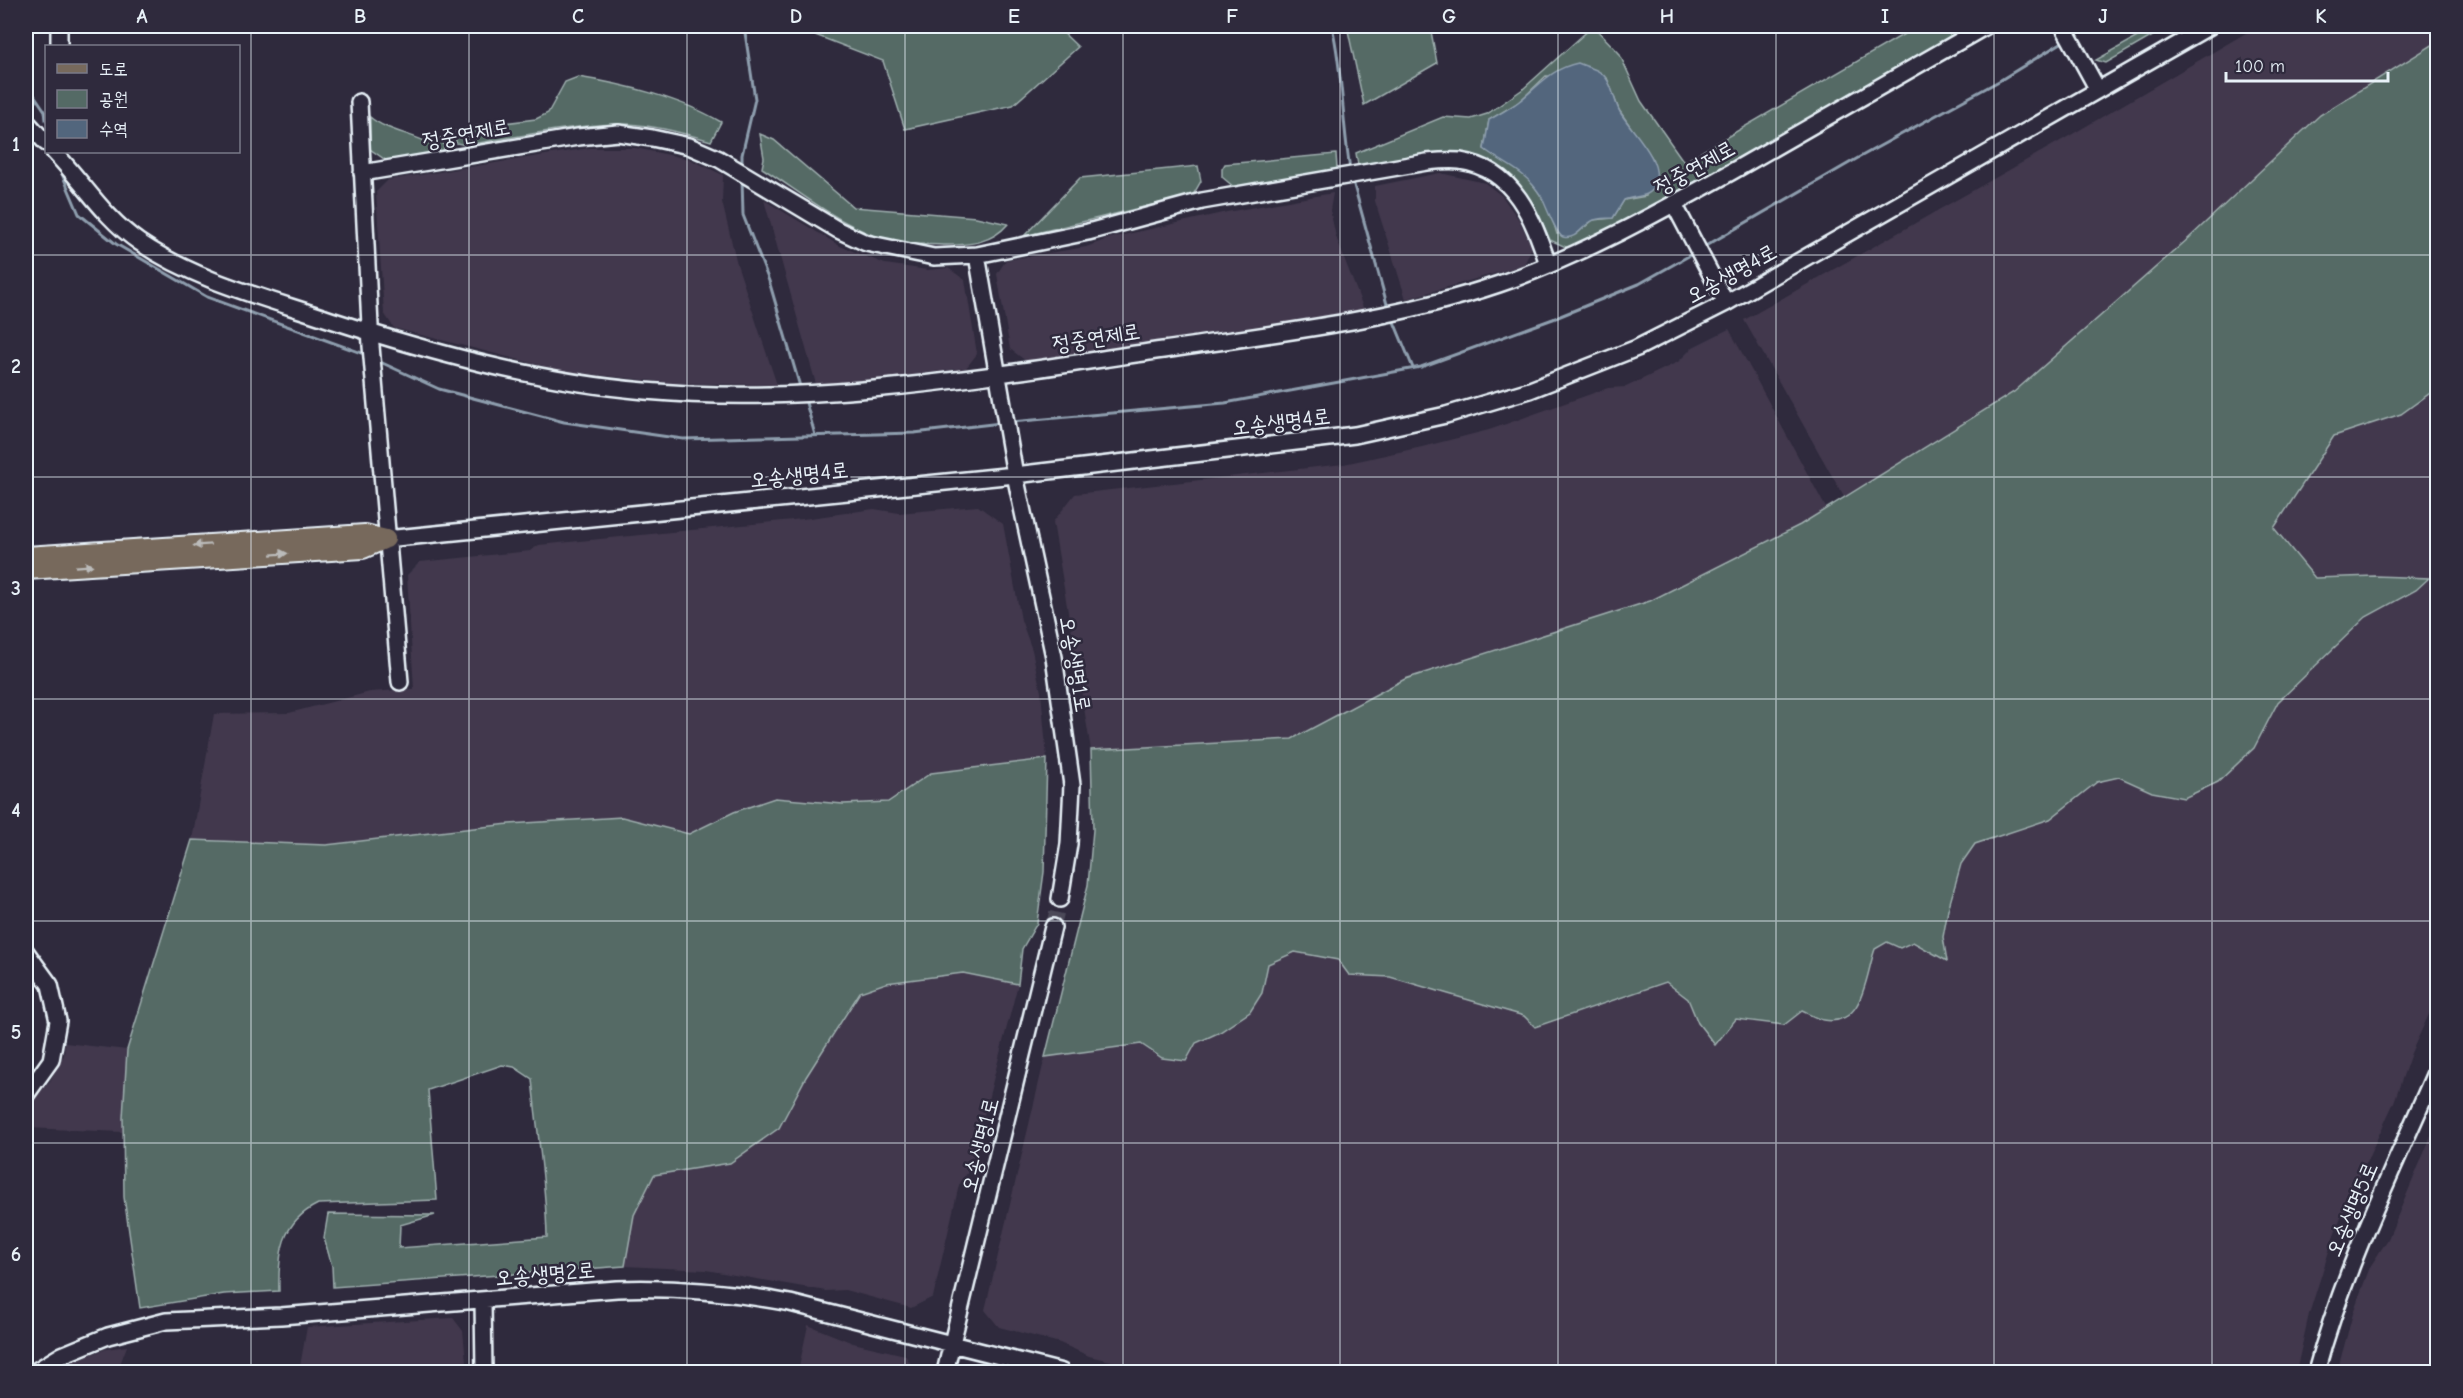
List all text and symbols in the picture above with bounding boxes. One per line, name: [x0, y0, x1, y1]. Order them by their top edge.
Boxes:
text: A: [136, 5, 148, 28]
text: B: [354, 5, 366, 28]
text: C: [572, 5, 584, 28]
text: D: [790, 5, 802, 28]
text: E: [1008, 5, 1020, 28]
text: F: [1226, 5, 1238, 28]
text: G: [1442, 5, 1456, 28]
text: H: [1660, 5, 1674, 28]
text: I: [1881, 5, 1889, 28]
text: J: [2098, 5, 2108, 28]
text: K: [2315, 5, 2327, 28]
legend: [45, 45, 240, 153]
scale bar: [2226, 45, 2388, 83]
text: 100 m: [2235, 56, 2285, 77]
text: 도로: [99, 59, 128, 80]
text: 공원: [99, 89, 128, 110]
street label: 정중연제로: [420, 113, 512, 154]
text: 수역: [99, 119, 128, 140]
text: 1: [12, 133, 20, 156]
street label: 정중연제로: [1649, 135, 1739, 201]
street label: 오송생명4로: [1682, 238, 1781, 309]
street label: 정중연제로: [1050, 318, 1142, 358]
text: 2: [11, 355, 21, 378]
street label: 오송생명4로: [1230, 403, 1332, 441]
street label: 오송생명4로: [748, 457, 850, 493]
one-way arrow: [193, 540, 212, 549]
one-way arrow: [269, 549, 288, 559]
one-way arrow: [74, 561, 93, 571]
text: 3: [11, 577, 21, 600]
street label: 오송생명1로: [1054, 614, 1096, 714]
text: 4: [11, 799, 21, 822]
text: 5: [11, 1021, 21, 1044]
street label: 오송생명1로: [956, 1095, 1004, 1196]
street label: 오송생명5로: [2320, 1158, 2384, 1261]
text: 6: [11, 1243, 21, 1266]
street label: 오송생명2로: [494, 1257, 596, 1291]

